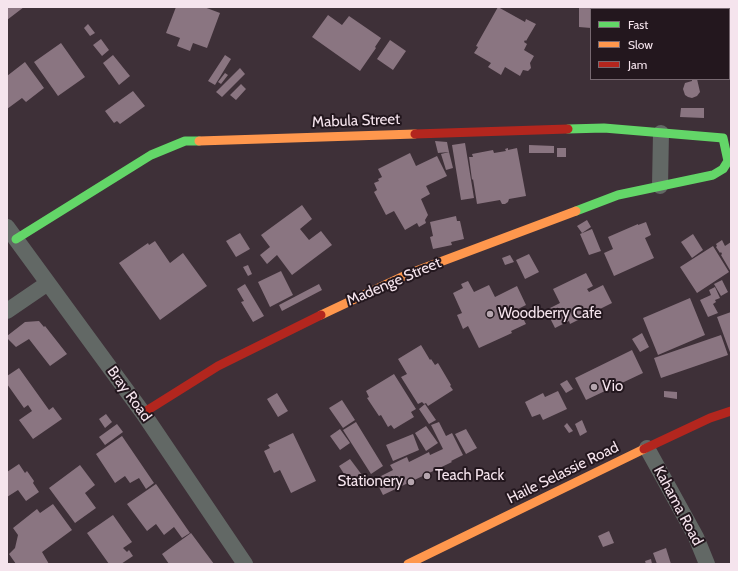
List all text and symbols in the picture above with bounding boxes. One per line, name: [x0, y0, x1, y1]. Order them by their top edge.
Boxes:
legend: [590, 8, 730, 80]
text: Fast: [628, 17, 648, 32]
text: Slow: [628, 37, 653, 52]
text: Jam: [628, 57, 647, 72]
street label: Mabula Street: [312, 110, 400, 132]
street label: Madenge Street: [344, 254, 444, 310]
place label: Woodberry Cafe: [498, 305, 602, 323]
marker: Woodberry Cafe: [485, 309, 495, 319]
street label: Bray Road: [103, 363, 155, 425]
place label: Vio: [602, 378, 623, 396]
marker: Vio: [589, 382, 599, 392]
street label: Haile Selassie Road: [504, 438, 622, 508]
street label: Kahama Road: [650, 463, 706, 549]
place label: Teach Pack: [435, 467, 504, 485]
marker: Teach Pack: [422, 471, 432, 481]
place label: Stationery: [337, 473, 403, 491]
marker: Stationery: [406, 477, 416, 487]

